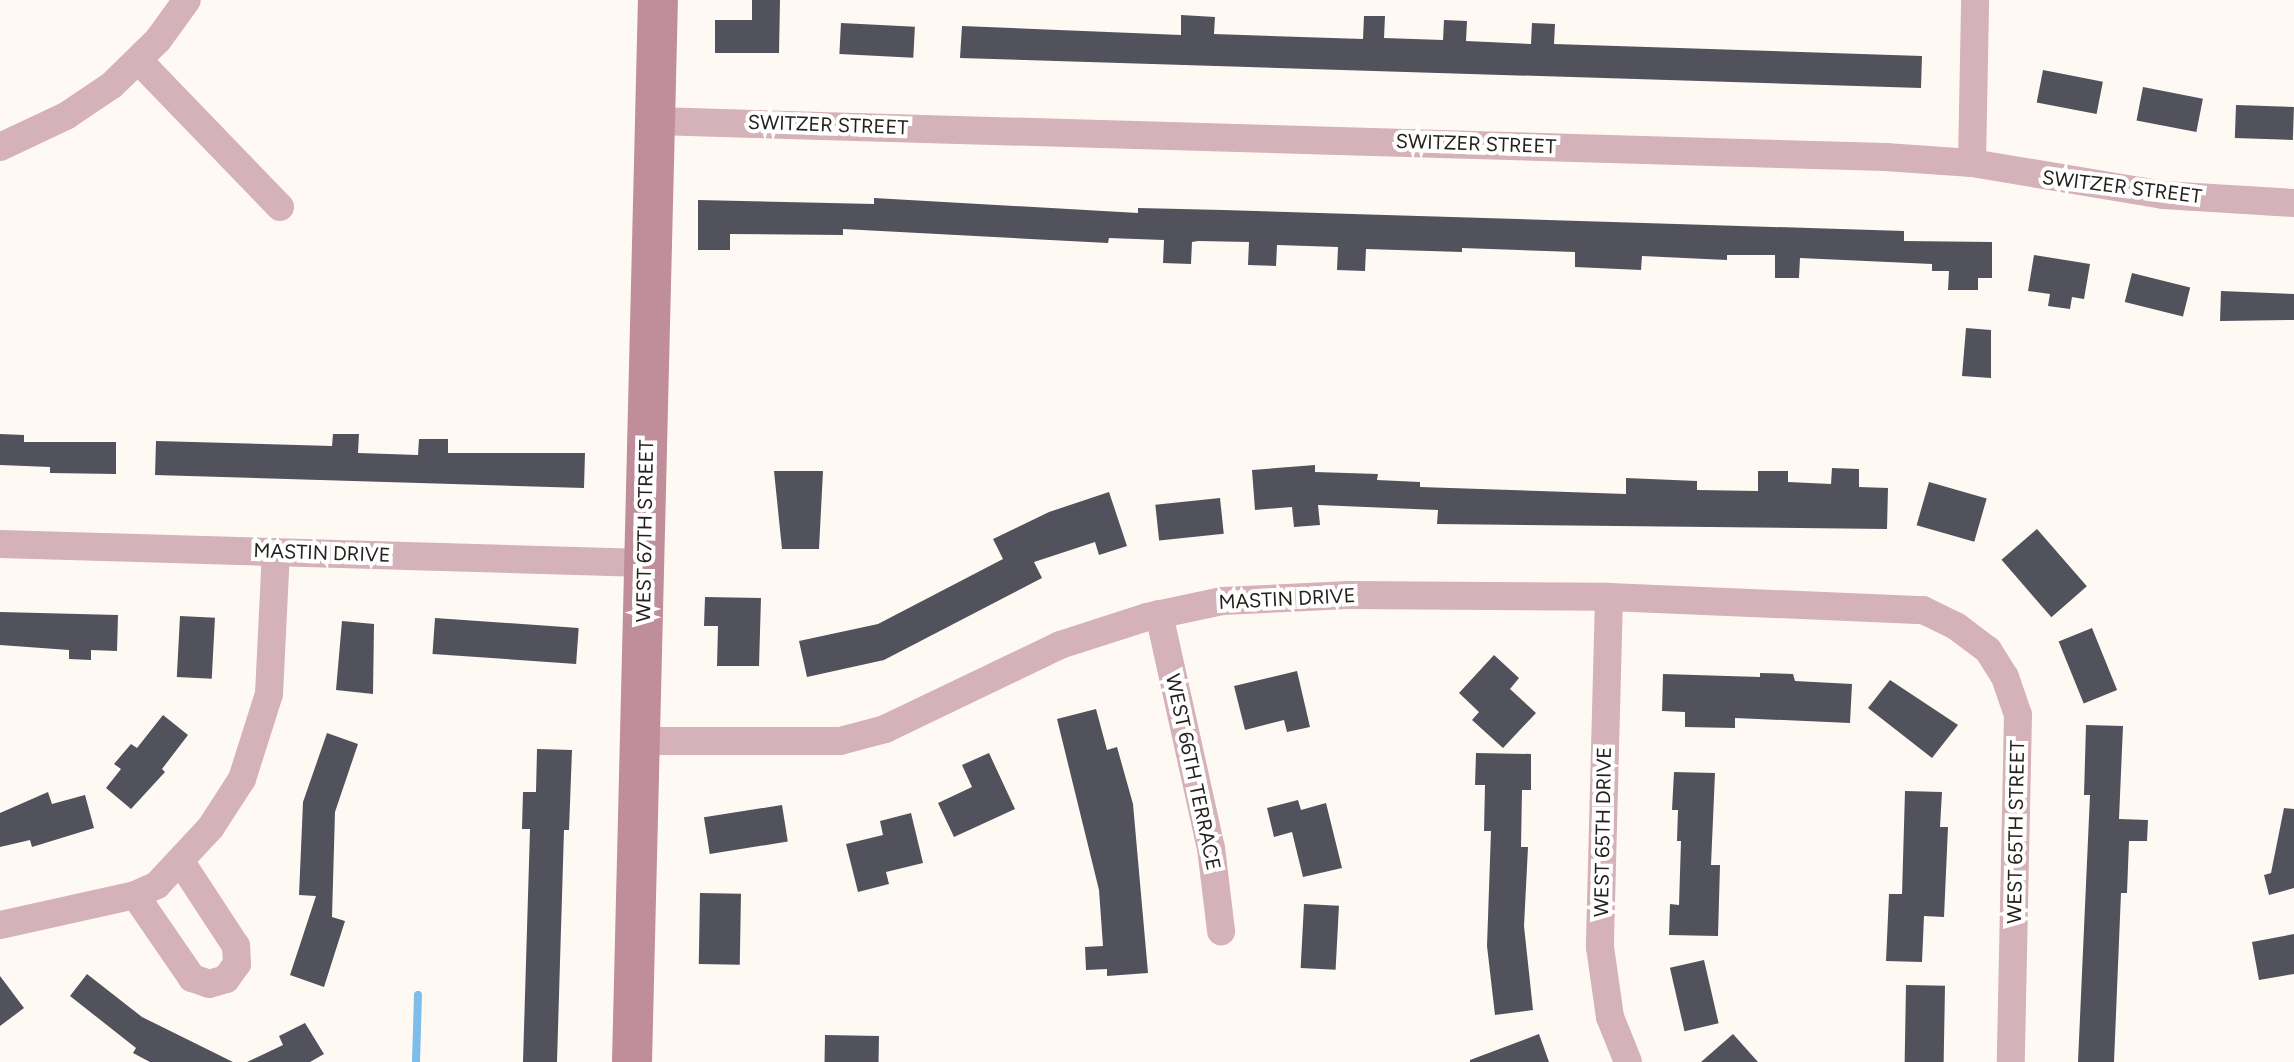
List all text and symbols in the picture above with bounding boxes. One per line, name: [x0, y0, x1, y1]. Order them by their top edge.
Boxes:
street label: SWITZER STREET: [747, 110, 909, 140]
street label: SWITZER STREET: [1395, 129, 1557, 159]
street label: SWITZER STREET: [2041, 165, 2203, 209]
street label: WEST 67TH STREET: [631, 439, 659, 623]
street label: MASTIN DRIVE: [253, 539, 391, 567]
street label: MASTIN DRIVE: [1218, 583, 1356, 615]
street label: WEST 66TH TERRACE: [1160, 672, 1226, 872]
street label: WEST 65TH STREET: [2002, 740, 2030, 924]
street label: WEST 65TH DRIVE: [1590, 747, 1616, 917]

